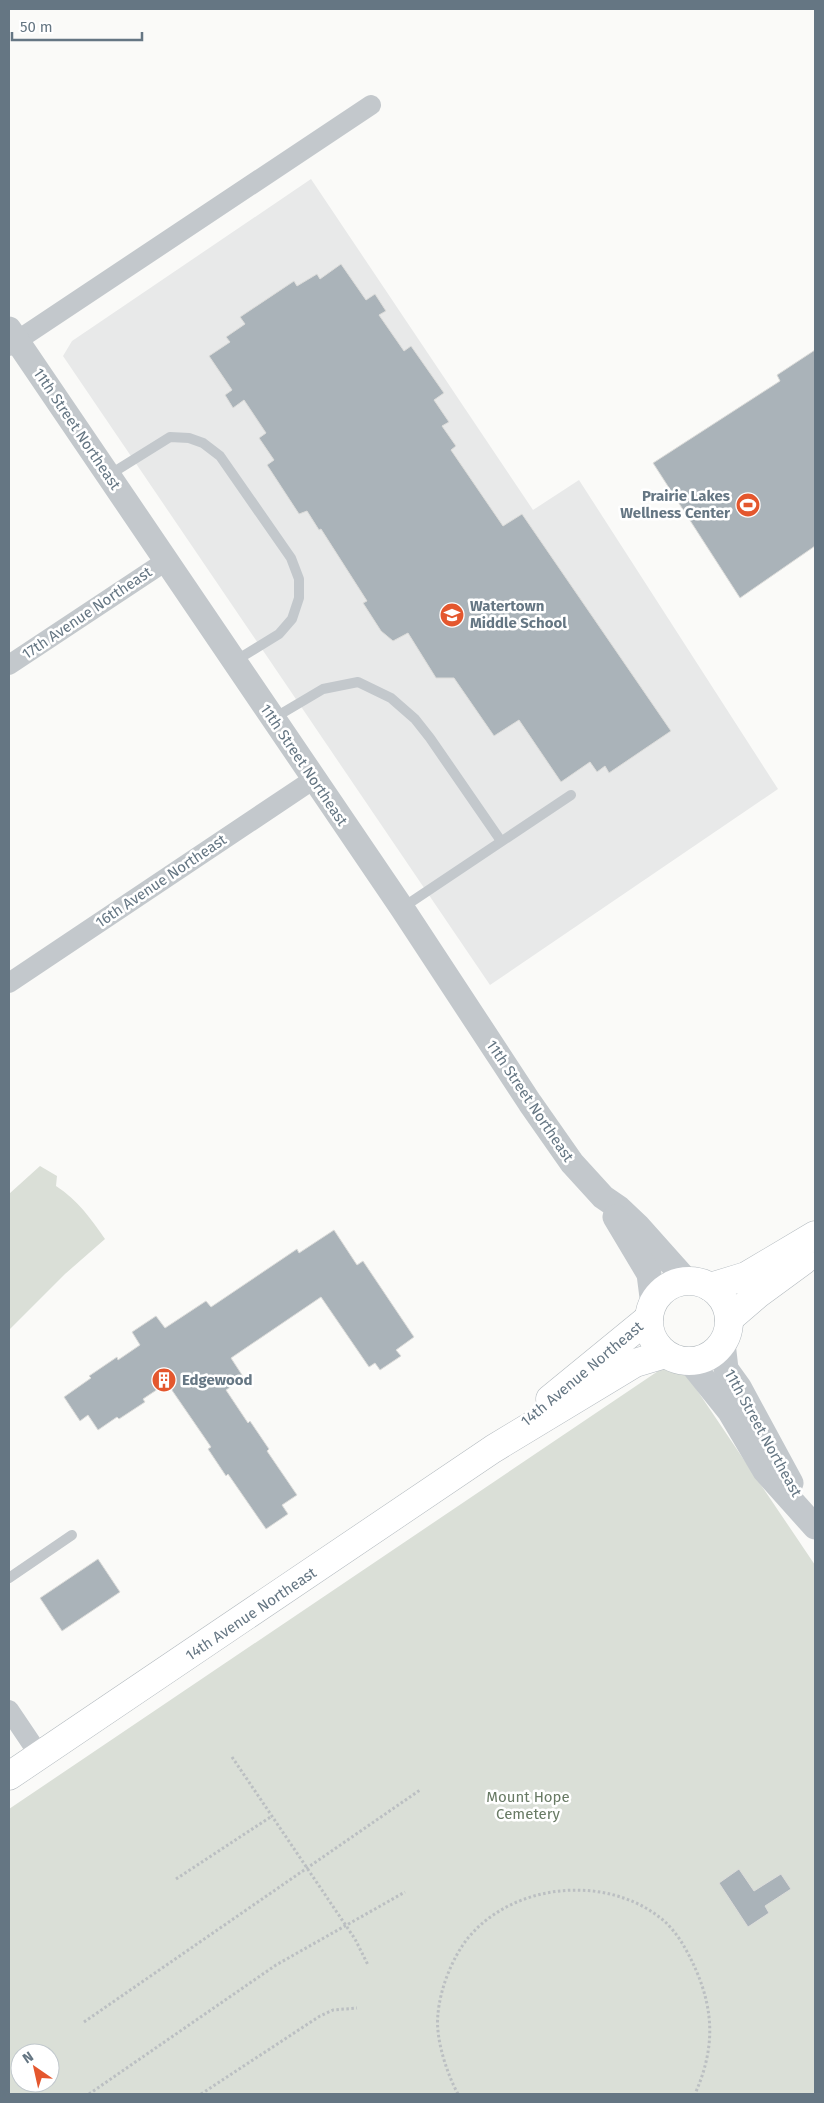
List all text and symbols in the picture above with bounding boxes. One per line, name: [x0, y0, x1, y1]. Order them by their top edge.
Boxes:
scale bar: [12, 10, 142, 42]
text: 50 m: [20, 18, 53, 36]
street label: 11th Street Northeast: [30, 365, 125, 494]
place label: Prairie Lakes Wellness Center: [620, 487, 731, 522]
sports icon: Prairie Lakes Wellness Center: [735, 492, 761, 518]
street label: 17th Avenue Northeast: [19, 563, 156, 663]
place label: Watertown Middle School: [470, 597, 567, 632]
school or university icon: Watertown Middle School: [439, 602, 465, 628]
street label: 11th Street Northeast: [257, 701, 352, 830]
street label: 16th Avenue Northeast: [92, 830, 230, 931]
street label: 11th Street Northeast: [483, 1037, 578, 1166]
street label: 14th Avenue Northeast: [517, 1317, 647, 1430]
street label: 11th Street Northeast: [720, 1366, 806, 1500]
building icon: Edgewood: [151, 1367, 177, 1393]
place label: Edgewood: [182, 1371, 253, 1389]
street label: 14th Avenue Northeast: [182, 1563, 320, 1664]
park label: Mount Hope Cemetery: [486, 1788, 570, 1823]
north arrow: [10, 2043, 60, 2093]
text: N: [19, 2048, 37, 2067]

